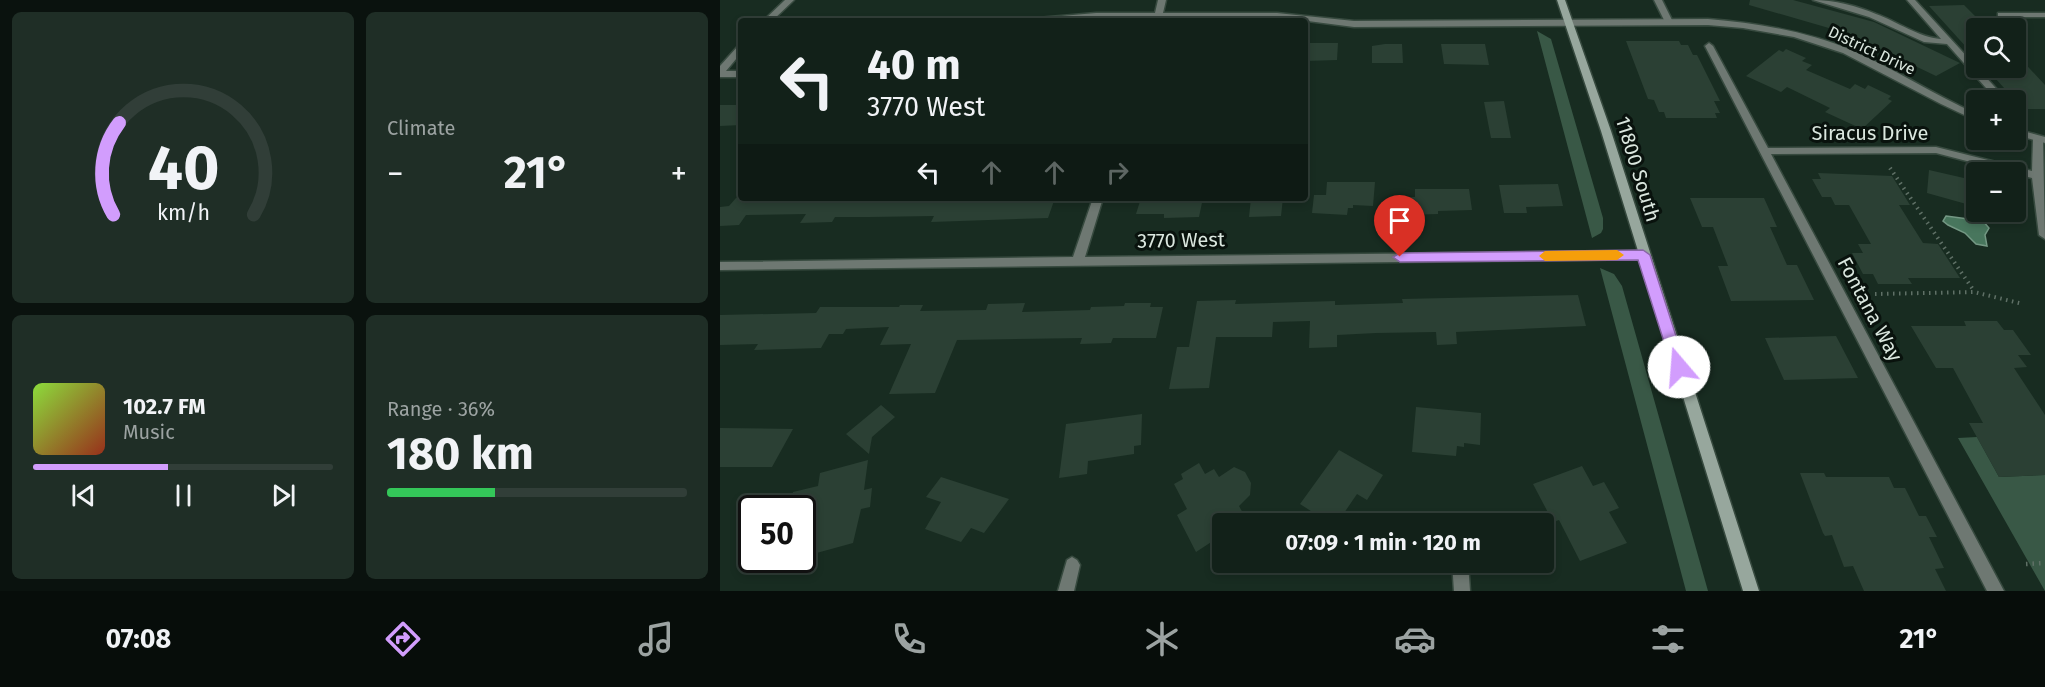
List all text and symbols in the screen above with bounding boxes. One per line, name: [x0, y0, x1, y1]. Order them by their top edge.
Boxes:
map controls: [1966, 18, 2026, 222]
button: search: [1966, 18, 2026, 78]
street label: District Drive: [1825, 22, 1918, 79]
text: 40 m: [867, 40, 961, 90]
icon: left: [768, 42, 846, 120]
button: +: [1966, 90, 2026, 150]
text: 3770 West: [867, 91, 985, 123]
street label: 11800 South: [1611, 113, 1665, 225]
text: Climate: [387, 116, 455, 140]
street label: Siracus Drive: [1812, 121, 1928, 145]
text: 40: [147, 131, 219, 206]
text: 21°: [504, 146, 570, 200]
text: −: [387, 154, 404, 194]
text: +: [671, 154, 687, 194]
icon: left: [912, 156, 945, 189]
icon: ahead: [975, 156, 1008, 189]
icon: ahead: [1038, 156, 1071, 189]
icon: right: [1101, 156, 1134, 189]
button: −: [1966, 162, 2026, 222]
pin: [1374, 195, 1425, 257]
text: km/h: [156, 200, 210, 226]
icon: arrive: [1383, 204, 1416, 237]
street label: 3770 West: [1137, 227, 1226, 253]
street label: Fontana Way: [1832, 253, 1908, 365]
position arrow: [1647, 335, 1711, 399]
text: 102.7 FM: [123, 393, 205, 420]
text: Range · 36%: [387, 397, 495, 421]
text: Music: [123, 420, 175, 444]
text: 180 km: [387, 427, 534, 481]
icon: previous: [67, 479, 100, 512]
icon: pause: [167, 479, 200, 512]
icon: next: [267, 479, 300, 512]
speed limit sign: 50: [738, 495, 816, 573]
text: 07:09 · 1 min · 120 m: [1285, 529, 1481, 556]
icon: directions: [382, 618, 424, 660]
icon: music: [635, 618, 677, 660]
icon: phone: [888, 618, 930, 660]
icon: climate: [1141, 618, 1183, 660]
icon: car: [1394, 618, 1436, 660]
icon: filters: [1647, 618, 1689, 660]
text: 07:08: [105, 623, 171, 655]
text: 21°: [1900, 623, 1940, 655]

